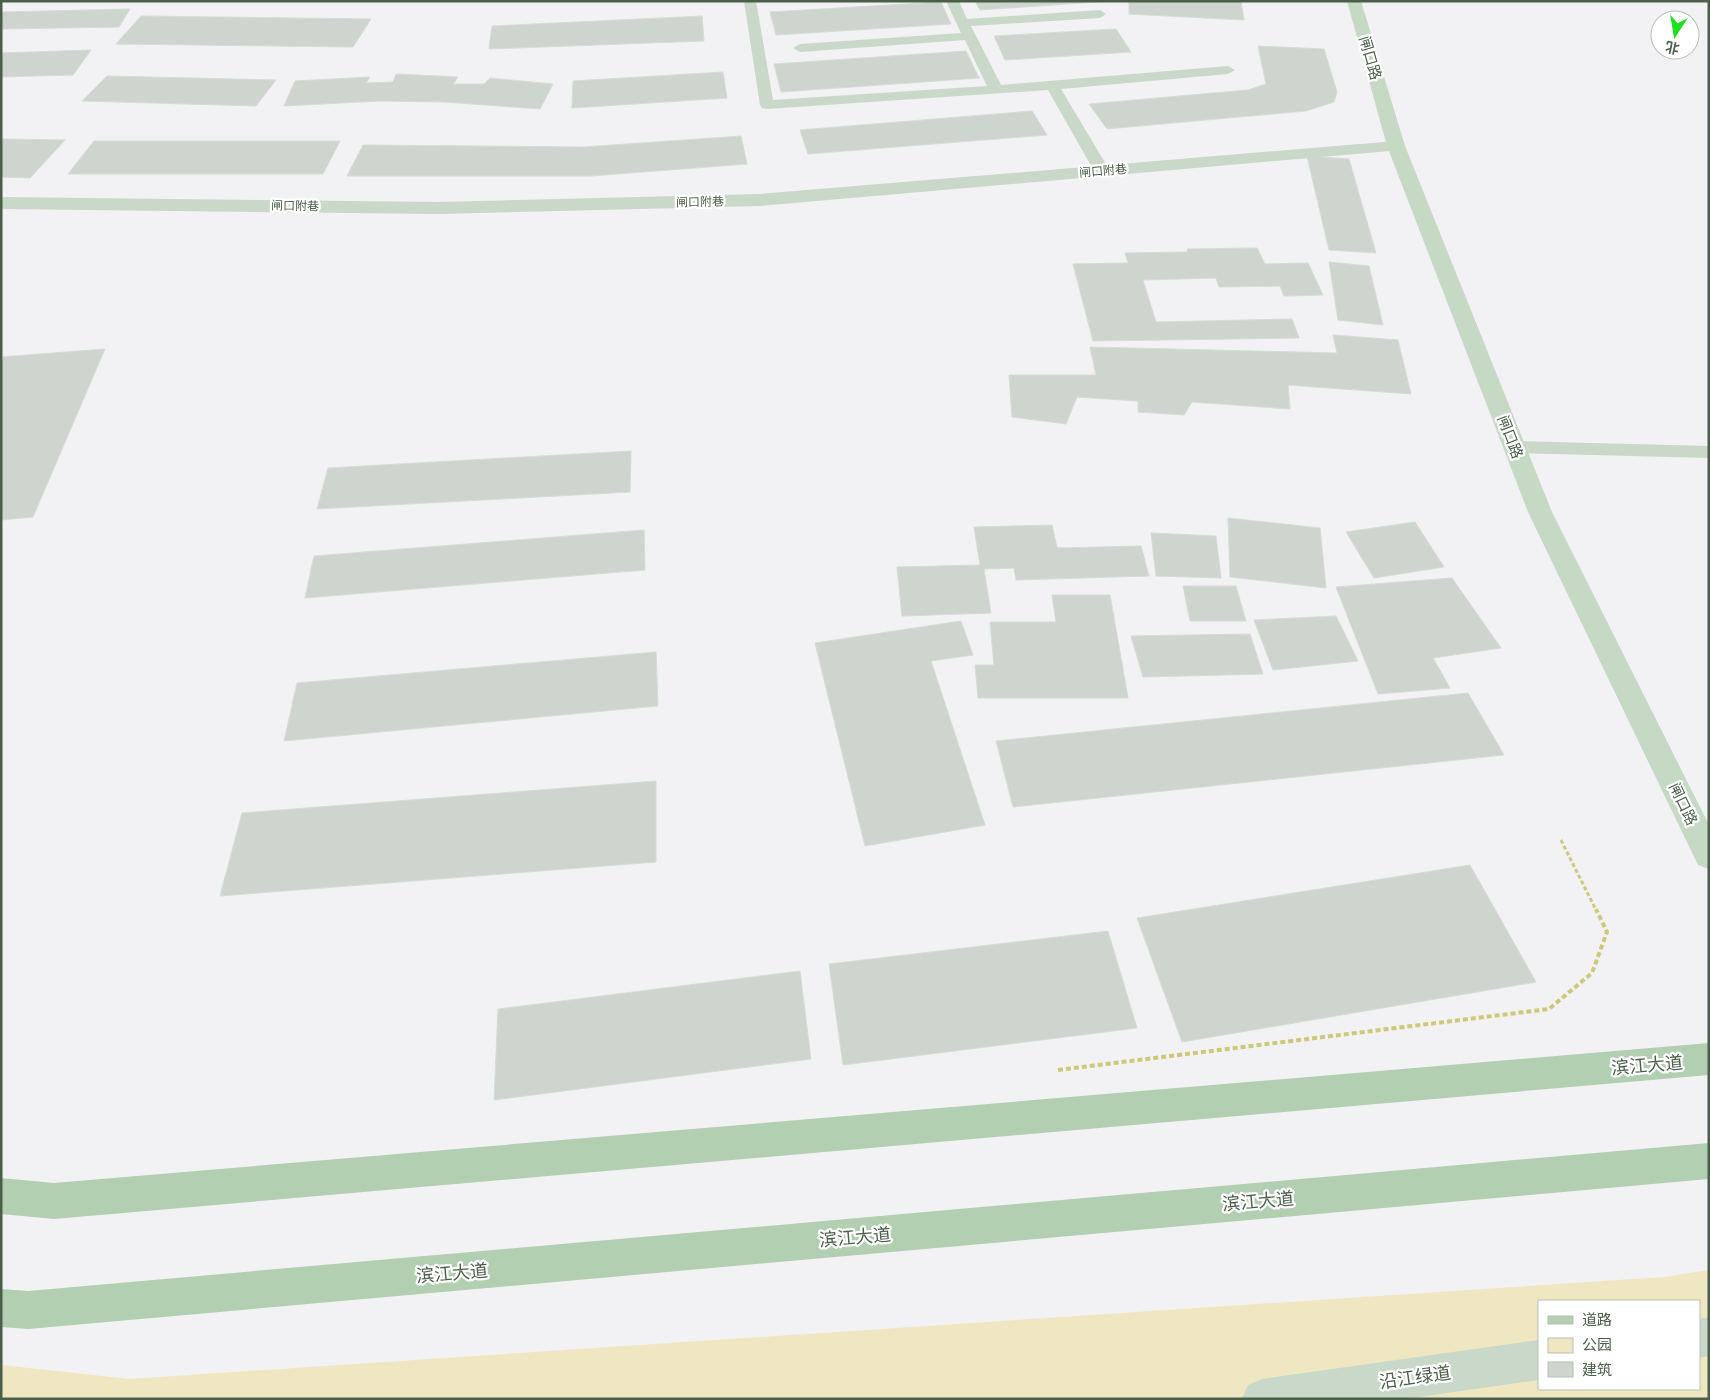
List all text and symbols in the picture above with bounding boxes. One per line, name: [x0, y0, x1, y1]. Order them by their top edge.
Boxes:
north arrow: [1650, 10, 1700, 60]
street label: 闸口路: [1355, 34, 1385, 82]
text: 北: [1664, 38, 1681, 57]
street label: 闸口附巷: [1078, 162, 1128, 180]
street label: 闸口附巷: [676, 195, 724, 209]
street label: 闸口附巷: [271, 199, 319, 213]
street label: 闸口路: [1494, 413, 1526, 461]
street label: 闸口路: [1665, 780, 1701, 828]
street label: 滨江大道: [1610, 1051, 1684, 1079]
street label: 滨江大道: [1221, 1187, 1295, 1215]
street label: 滨江大道: [818, 1223, 892, 1251]
street label: 滨江大道: [415, 1259, 489, 1287]
legend: [1538, 1300, 1700, 1390]
text: 道路: [1582, 1311, 1612, 1329]
text: 公园: [1582, 1336, 1612, 1354]
text: 建筑: [1582, 1361, 1612, 1379]
street label: 沿江绿道: [1378, 1362, 1452, 1392]

